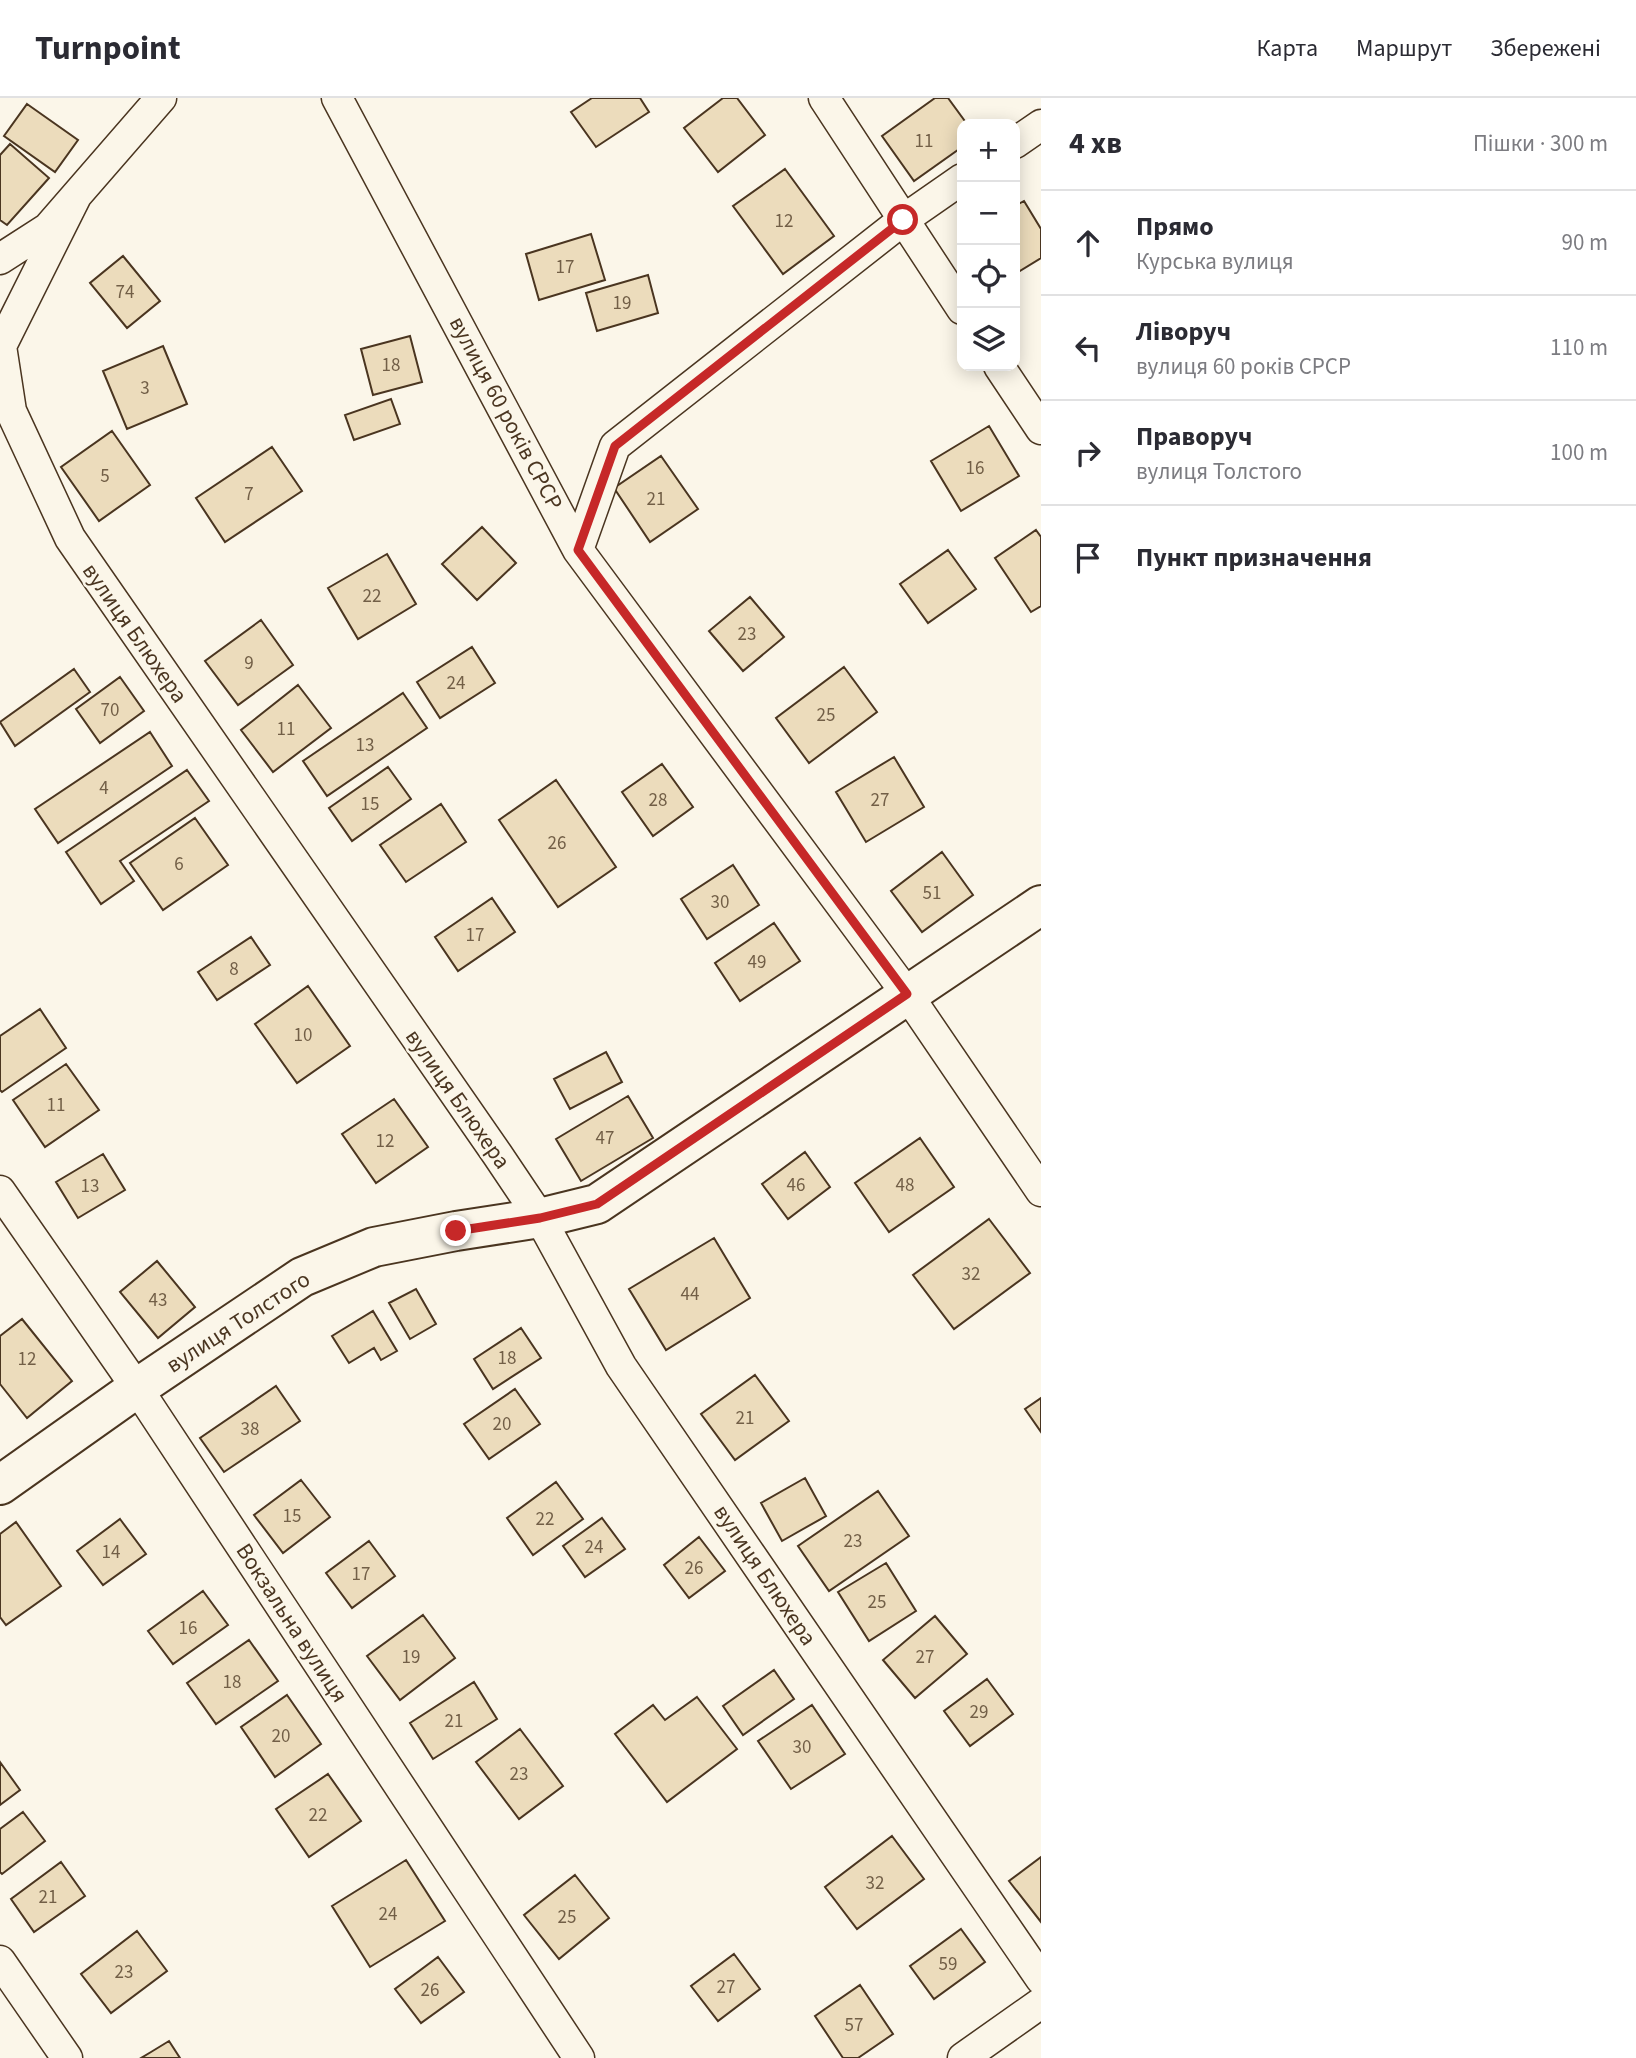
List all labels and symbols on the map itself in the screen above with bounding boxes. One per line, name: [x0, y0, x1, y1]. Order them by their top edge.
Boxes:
house number: 11: [915, 128, 933, 155]
route start: [887, 204, 918, 235]
house number: 12: [775, 208, 793, 235]
house number: 17: [556, 254, 574, 281]
house number: 74: [116, 279, 134, 306]
house number: 19: [613, 290, 631, 317]
street label: вулиця 60 років СРСР: [441, 310, 571, 516]
house number: 18: [382, 352, 400, 379]
house number: 3: [140, 375, 150, 402]
house number: 16: [966, 455, 984, 482]
house number: 5: [100, 463, 110, 490]
house number: 7: [244, 481, 254, 508]
house number: 21: [647, 486, 665, 513]
street label: вулиця Блюхера: [74, 556, 196, 710]
house number: 22: [363, 583, 381, 610]
house number: 23: [738, 621, 756, 648]
house number: 9: [244, 650, 254, 677]
house number: 24: [447, 670, 465, 697]
house number: 70: [101, 697, 119, 724]
house number: 25: [817, 702, 835, 729]
house number: 11: [277, 716, 295, 743]
house number: 13: [356, 732, 374, 759]
house number: 4: [99, 775, 109, 802]
house number: 28: [649, 787, 667, 814]
house number: 27: [871, 787, 889, 814]
house number: 15: [361, 791, 379, 818]
house number: 26: [548, 830, 566, 857]
house number: 6: [174, 851, 184, 878]
house number: 51: [923, 880, 941, 907]
house number: 30: [711, 889, 729, 916]
house number: 17: [466, 922, 484, 949]
house number: 49: [748, 949, 766, 976]
house number: 8: [229, 956, 239, 983]
house number: 10: [294, 1022, 312, 1049]
street label: вулиця Блюхера: [397, 1022, 519, 1176]
house number: 11: [47, 1092, 65, 1119]
house number: 47: [596, 1125, 614, 1152]
house number: 12: [376, 1128, 394, 1155]
house number: 46: [787, 1172, 805, 1199]
house number: 48: [896, 1172, 914, 1199]
house number: 13: [81, 1173, 99, 1200]
route end: [440, 1215, 471, 1246]
house number: 32: [962, 1261, 980, 1288]
street label: вулиця Толстого: [159, 1263, 317, 1381]
house number: 44: [681, 1281, 699, 1308]
house number: 43: [149, 1287, 167, 1314]
house number: 18: [498, 1345, 516, 1372]
house number: 12: [18, 1346, 36, 1373]
house number: 21: [736, 1405, 754, 1432]
house number: 20: [493, 1411, 511, 1438]
house number: 38: [241, 1416, 259, 1443]
street label: вулиця Блюхера: [705, 1498, 825, 1652]
house number: 15: [283, 1503, 301, 1530]
house number: 22: [536, 1506, 554, 1533]
house number: 23: [844, 1528, 862, 1555]
house number: 24: [585, 1534, 603, 1561]
street label: Вокзальна вулиця: [228, 1537, 356, 1709]
house number: 14: [102, 1539, 120, 1566]
house number: 26: [685, 1555, 703, 1582]
house number: 17: [352, 1561, 370, 1588]
house number: 25: [868, 1589, 886, 1616]
house number: 16: [179, 1615, 197, 1642]
house number: 19: [402, 1644, 420, 1671]
house number: 27: [916, 1644, 934, 1671]
house number: 18: [223, 1669, 241, 1696]
house number: 29: [970, 1699, 988, 1726]
house number: 21: [445, 1708, 463, 1735]
house number: 20: [272, 1723, 290, 1750]
house number: 30: [793, 1734, 811, 1761]
house number: 23: [510, 1761, 528, 1788]
house number: 22: [309, 1802, 327, 1829]
house number: 32: [866, 1870, 884, 1897]
house number: 21: [39, 1884, 57, 1911]
house number: 24: [379, 1901, 397, 1928]
house number: 25: [558, 1904, 576, 1931]
house number: 59: [939, 1951, 957, 1978]
house number: 23: [115, 1959, 133, 1986]
house number: 27: [717, 1974, 735, 2001]
house number: 26: [421, 1977, 439, 2004]
house number: 57: [845, 2012, 863, 2039]

